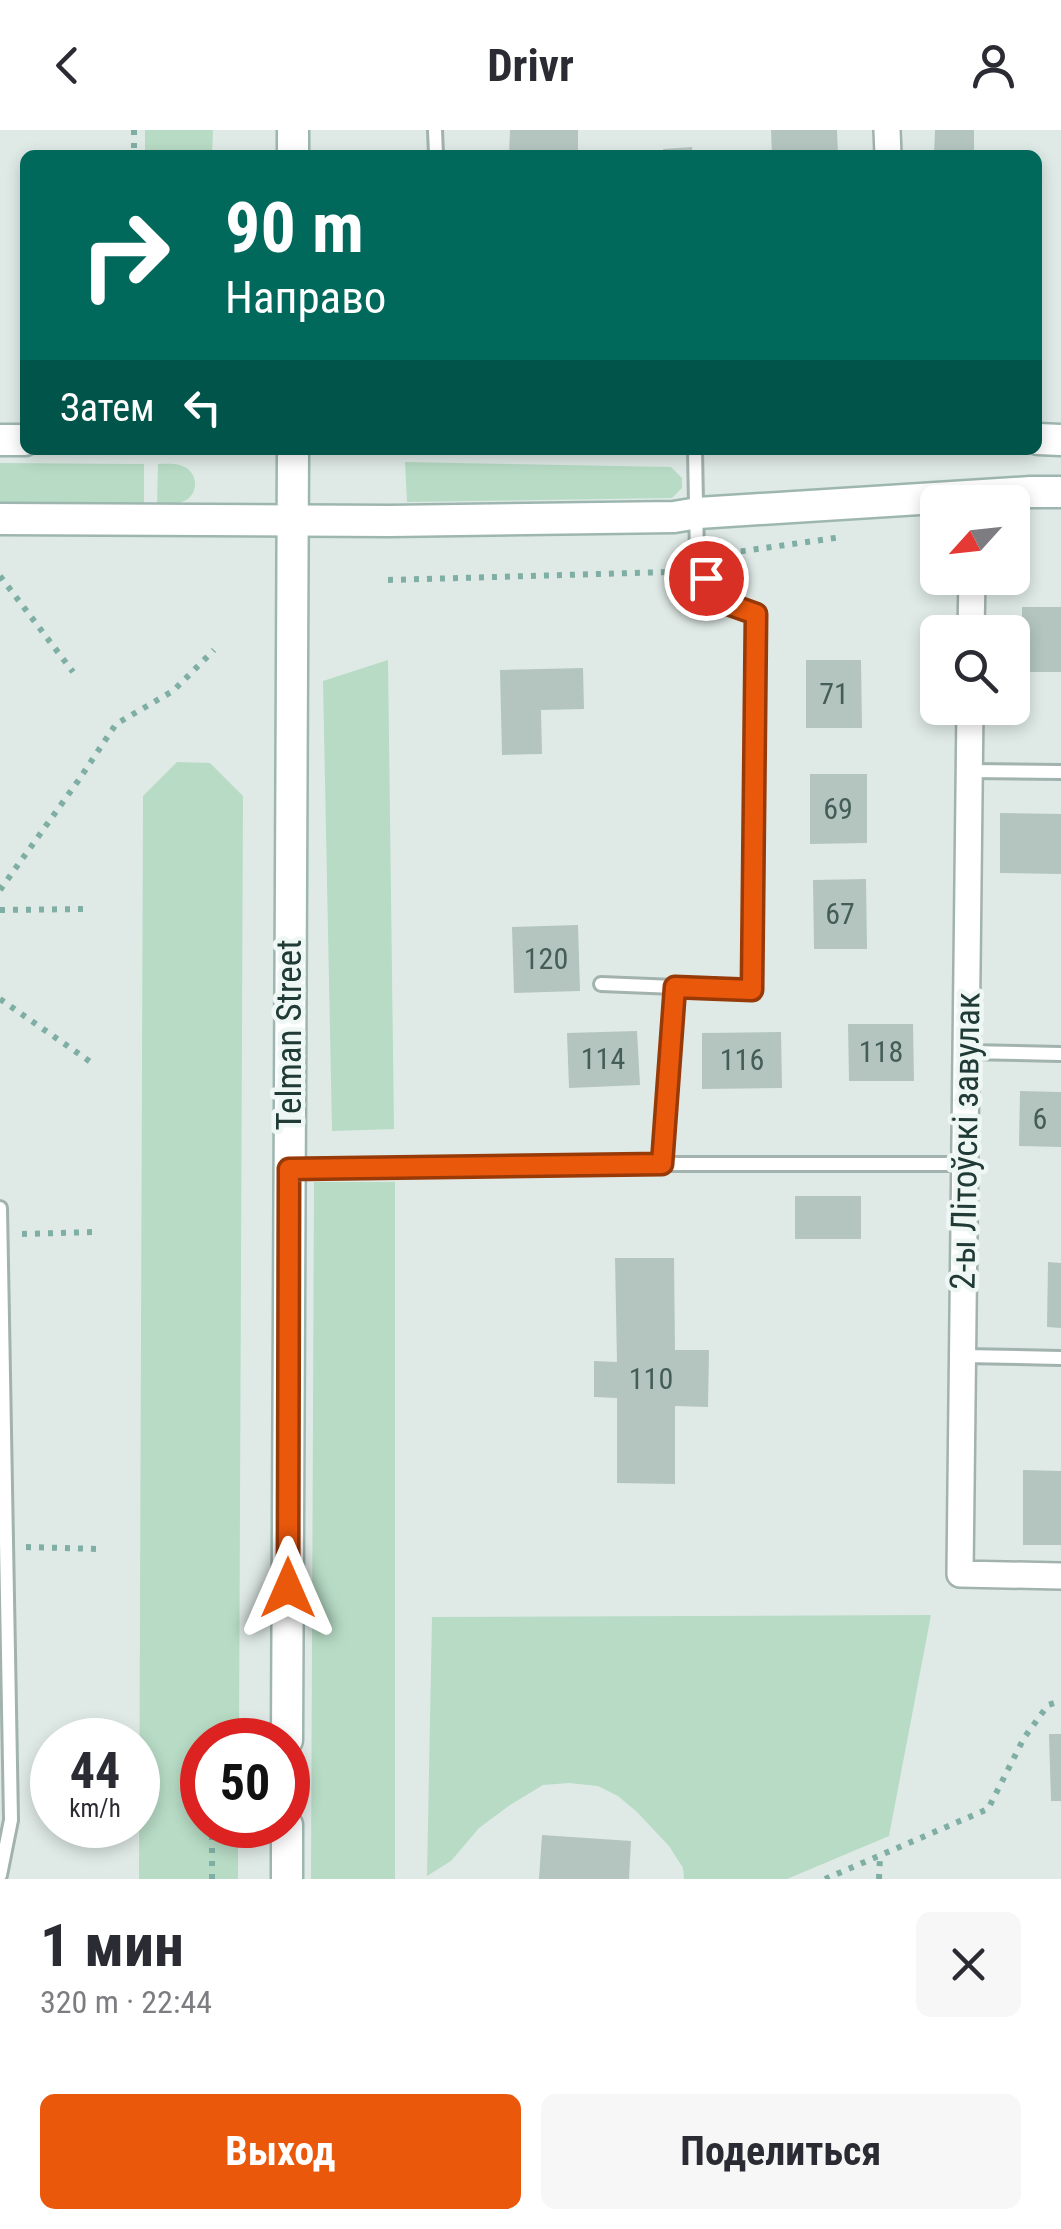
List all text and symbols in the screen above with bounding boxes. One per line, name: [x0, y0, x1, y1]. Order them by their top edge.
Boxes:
icon: back: [40, 38, 95, 93]
icon: person: [966, 38, 1021, 93]
text: Drivr: [487, 39, 574, 92]
text: 90 m: [225, 187, 364, 269]
icon: right: [60, 190, 190, 320]
text: Направо: [225, 271, 386, 324]
icon: left: [175, 380, 230, 435]
text: Затем: [60, 386, 155, 430]
north arrow: [920, 485, 1030, 595]
map controls: [920, 485, 1030, 725]
pin: [664, 536, 749, 621]
icon: arrive: [679, 551, 734, 606]
button: search: [920, 615, 1030, 725]
house number: 71: [819, 676, 849, 711]
house number: 69: [823, 791, 853, 826]
house number: 67: [825, 896, 855, 931]
street label: Telman Street: [269, 939, 310, 1131]
house number: 120: [524, 941, 568, 976]
street label: 2-ы Літоўскі завулак: [942, 992, 989, 1290]
house number: 118: [859, 1034, 903, 1069]
house number: 114: [581, 1041, 625, 1076]
house number: 116: [720, 1042, 764, 1077]
house number: 6: [1033, 1101, 1047, 1136]
house number: 110: [629, 1361, 673, 1396]
position arrow: [236, 1536, 340, 1640]
speed limit sign: 50: [180, 1718, 310, 1848]
text: 44: [70, 1742, 120, 1800]
text: km/h: [69, 1794, 121, 1823]
text: 1 мин: [40, 1910, 184, 1981]
button: close: [916, 1912, 1021, 2017]
text: 320 m · 22:44: [40, 1983, 212, 2021]
button: Выход: [40, 2094, 521, 2209]
button: Поделиться: [541, 2094, 1021, 2209]

